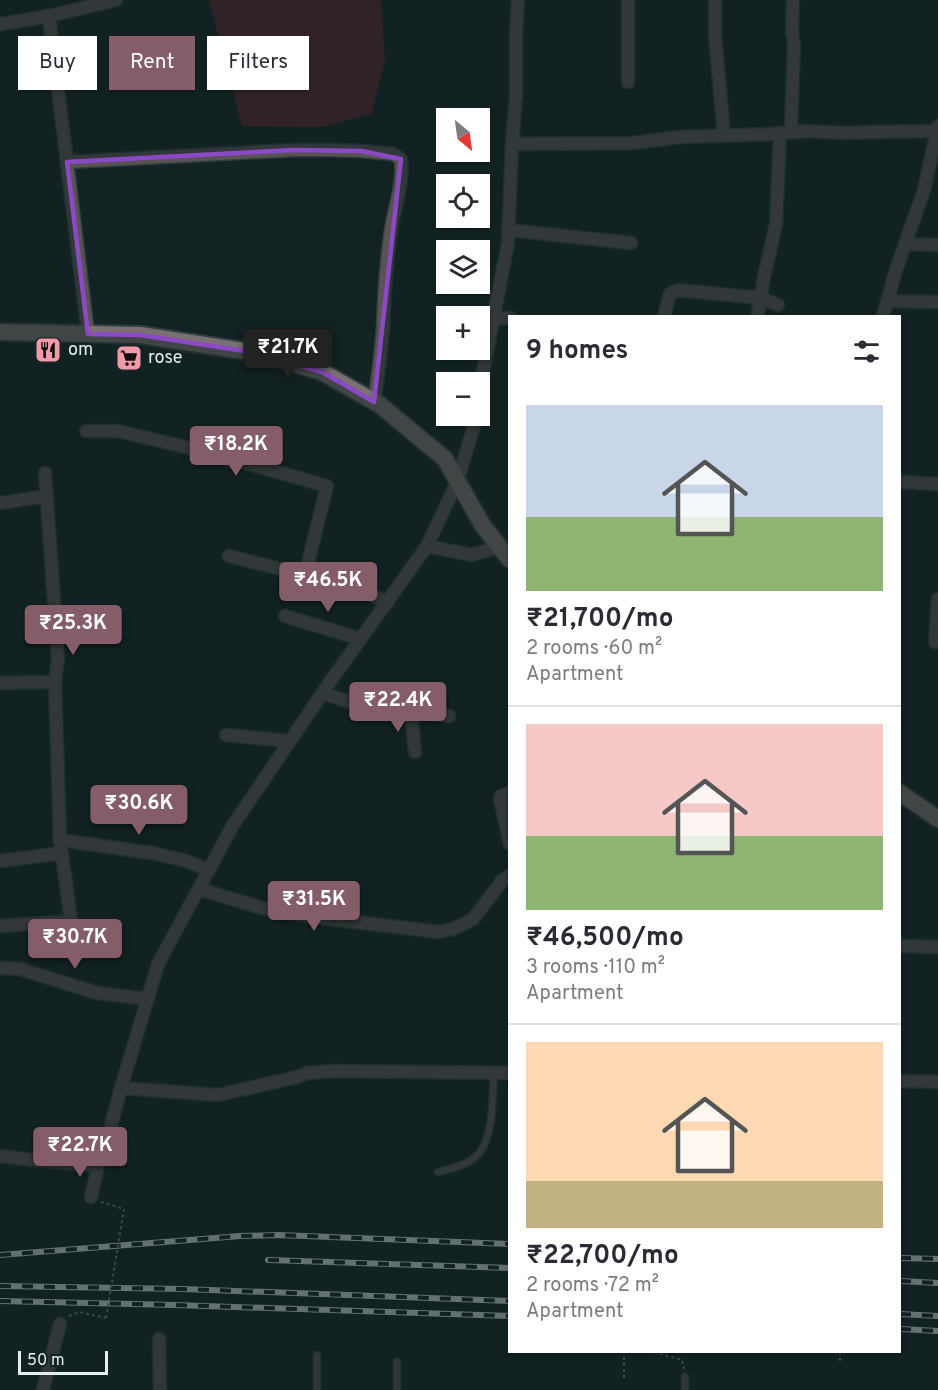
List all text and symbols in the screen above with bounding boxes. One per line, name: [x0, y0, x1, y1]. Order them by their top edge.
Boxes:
chip: Buy: [18, 36, 97, 90]
chip: Rent: [109, 36, 195, 90]
chip: Filters: [207, 36, 309, 90]
north arrow: [436, 108, 490, 162]
map controls: [436, 108, 490, 426]
button: locate: [436, 174, 490, 228]
button: layers: [436, 240, 490, 294]
button: +: [436, 306, 490, 360]
pin: ₹21.7K: [239, 329, 337, 380]
restaurant icon: om: [33, 335, 63, 365]
text: ₹21.7K: [257, 335, 319, 361]
text: 9 homes: [526, 335, 628, 368]
icon: filters: [850, 335, 883, 368]
place label: om: [68, 339, 93, 362]
supermarket icon: rose: [114, 343, 144, 373]
place label: rose: [148, 347, 182, 370]
button: −: [436, 372, 490, 426]
pin: ₹18.2K: [187, 426, 285, 477]
text: ₹18.2K: [204, 432, 268, 458]
icon: home: [651, 444, 759, 552]
pin: ₹46.5K: [279, 562, 377, 613]
text: ₹46.5K: [293, 568, 363, 594]
text: ₹21,700/mo: [526, 603, 673, 636]
pin: ₹25.3K: [24, 605, 122, 656]
text: ₹25.3K: [39, 611, 107, 637]
text: 2 rooms · 60 m²: [526, 636, 662, 662]
text: Apartment: [526, 662, 624, 688]
pin: ₹22.4K: [349, 682, 447, 733]
text: ₹22.4K: [363, 688, 433, 714]
icon: home: [651, 763, 759, 871]
pin: ₹30.6K: [90, 785, 188, 836]
text: ₹30.6K: [104, 791, 174, 817]
pin: ₹31.5K: [265, 881, 363, 932]
text: ₹31.5K: [282, 887, 346, 913]
pin: ₹30.7K: [26, 919, 124, 970]
text: ₹46,500/mo: [526, 922, 684, 955]
text: ₹30.7K: [42, 925, 108, 951]
text: 3 rooms · 110 m²: [526, 955, 665, 981]
text: Apartment: [526, 981, 624, 1007]
icon: home: [651, 1081, 759, 1189]
pin: ₹22.7K: [31, 1127, 129, 1178]
text: ₹22.7K: [47, 1133, 113, 1159]
text: ₹22,700/mo: [526, 1240, 679, 1273]
text: 2 rooms · 72 m²: [526, 1273, 659, 1299]
text: Apartment: [526, 1299, 624, 1325]
scale bar: [18, 1348, 108, 1376]
text: 50 m: [27, 1351, 65, 1371]

